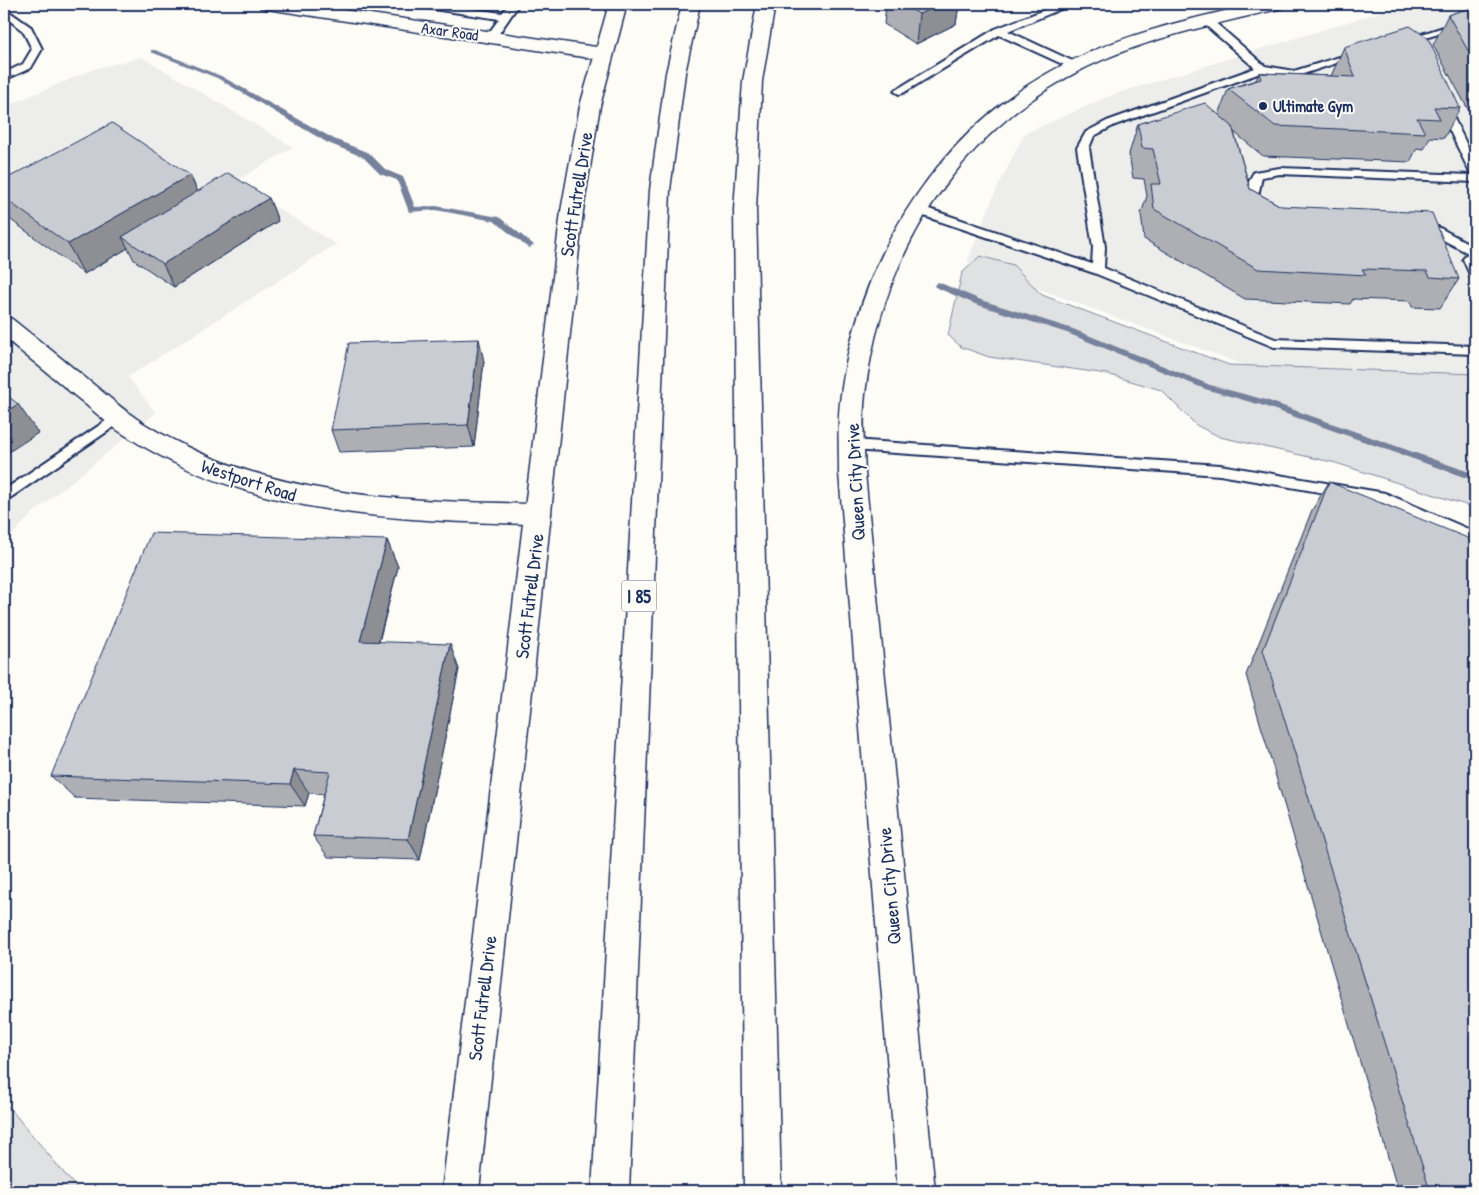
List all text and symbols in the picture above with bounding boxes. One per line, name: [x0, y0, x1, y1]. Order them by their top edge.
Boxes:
street label: Axar Road: [420, 16, 480, 46]
place label: Ultimate Gym: [1273, 95, 1353, 118]
marker: Ultimate Gym: [1257, 100, 1269, 112]
street label: Scott Futrell Drive: [553, 129, 599, 258]
street label: Queen City Drive: [839, 422, 871, 541]
street label: Westport Road: [198, 452, 300, 508]
street label: Scott Futrell Drive: [508, 532, 550, 660]
road number: I 85: [622, 580, 656, 612]
street label: Queen City Drive: [871, 826, 907, 946]
street label: Scott Futrell Drive: [461, 934, 503, 1062]

